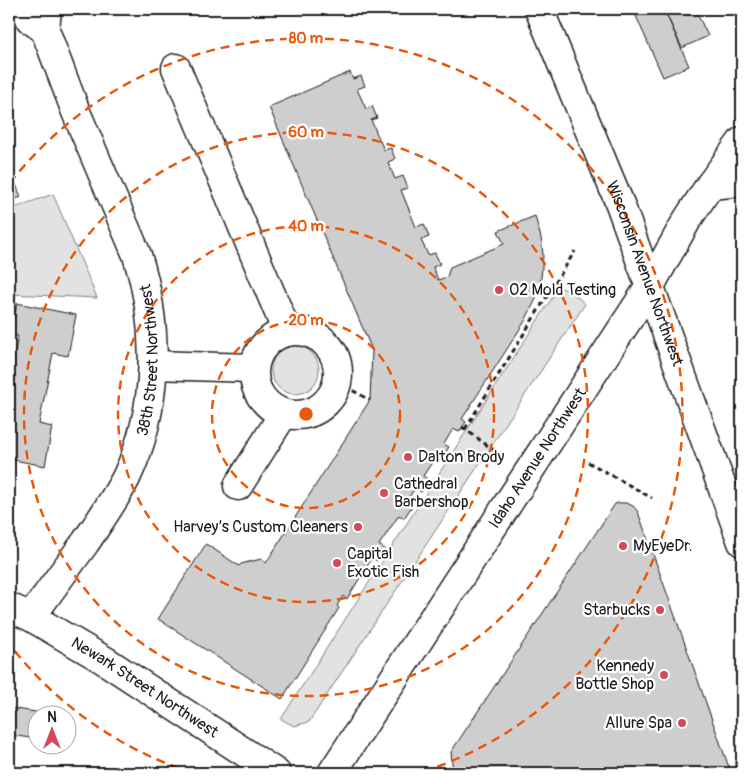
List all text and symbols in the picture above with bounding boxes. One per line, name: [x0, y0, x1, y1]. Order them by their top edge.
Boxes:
text: 80 m: [289, 29, 323, 48]
text: 60 m: [288, 123, 324, 142]
street label: Wisconsin Avenue Northwest: [602, 178, 688, 369]
text: 40 m: [288, 217, 324, 236]
place label: O2 Mold Testing: [509, 280, 616, 300]
street label: 38th Street Northwest: [132, 282, 163, 438]
marker: O2 Mold Testing: [493, 284, 505, 296]
text: 20 m: [288, 311, 324, 330]
street label: Idaho Avenue Northwest: [484, 384, 591, 532]
centre of rings: [297, 405, 315, 423]
place label: Dalton Brody: [418, 447, 505, 467]
marker: Dalton Brody: [402, 451, 414, 463]
place label: Cathedral Barbershop: [394, 474, 469, 512]
marker: Cathedral Barbershop: [378, 487, 390, 499]
place label: Harvey’s Custom Cleaners: [173, 517, 348, 537]
marker: Harvey’s Custom Cleaners: [352, 521, 364, 533]
place label: MyEyeDr.: [633, 536, 693, 556]
marker: MyEyeDr.: [617, 540, 629, 552]
place label: Capital Exotic Fish: [347, 544, 419, 582]
marker: Capital Exotic Fish: [331, 557, 343, 569]
place label: Starbucks: [583, 600, 650, 620]
marker: Starbucks: [654, 604, 666, 616]
street label: Newark Street Northwest: [67, 633, 223, 743]
place label: Kennedy Bottle Shop: [575, 656, 654, 694]
marker: Kennedy Bottle Shop: [658, 669, 670, 681]
north arrow: [28, 704, 78, 754]
text: N: [47, 709, 57, 726]
place label: Allure Spa: [605, 713, 672, 733]
marker: Allure Spa: [676, 717, 688, 729]

